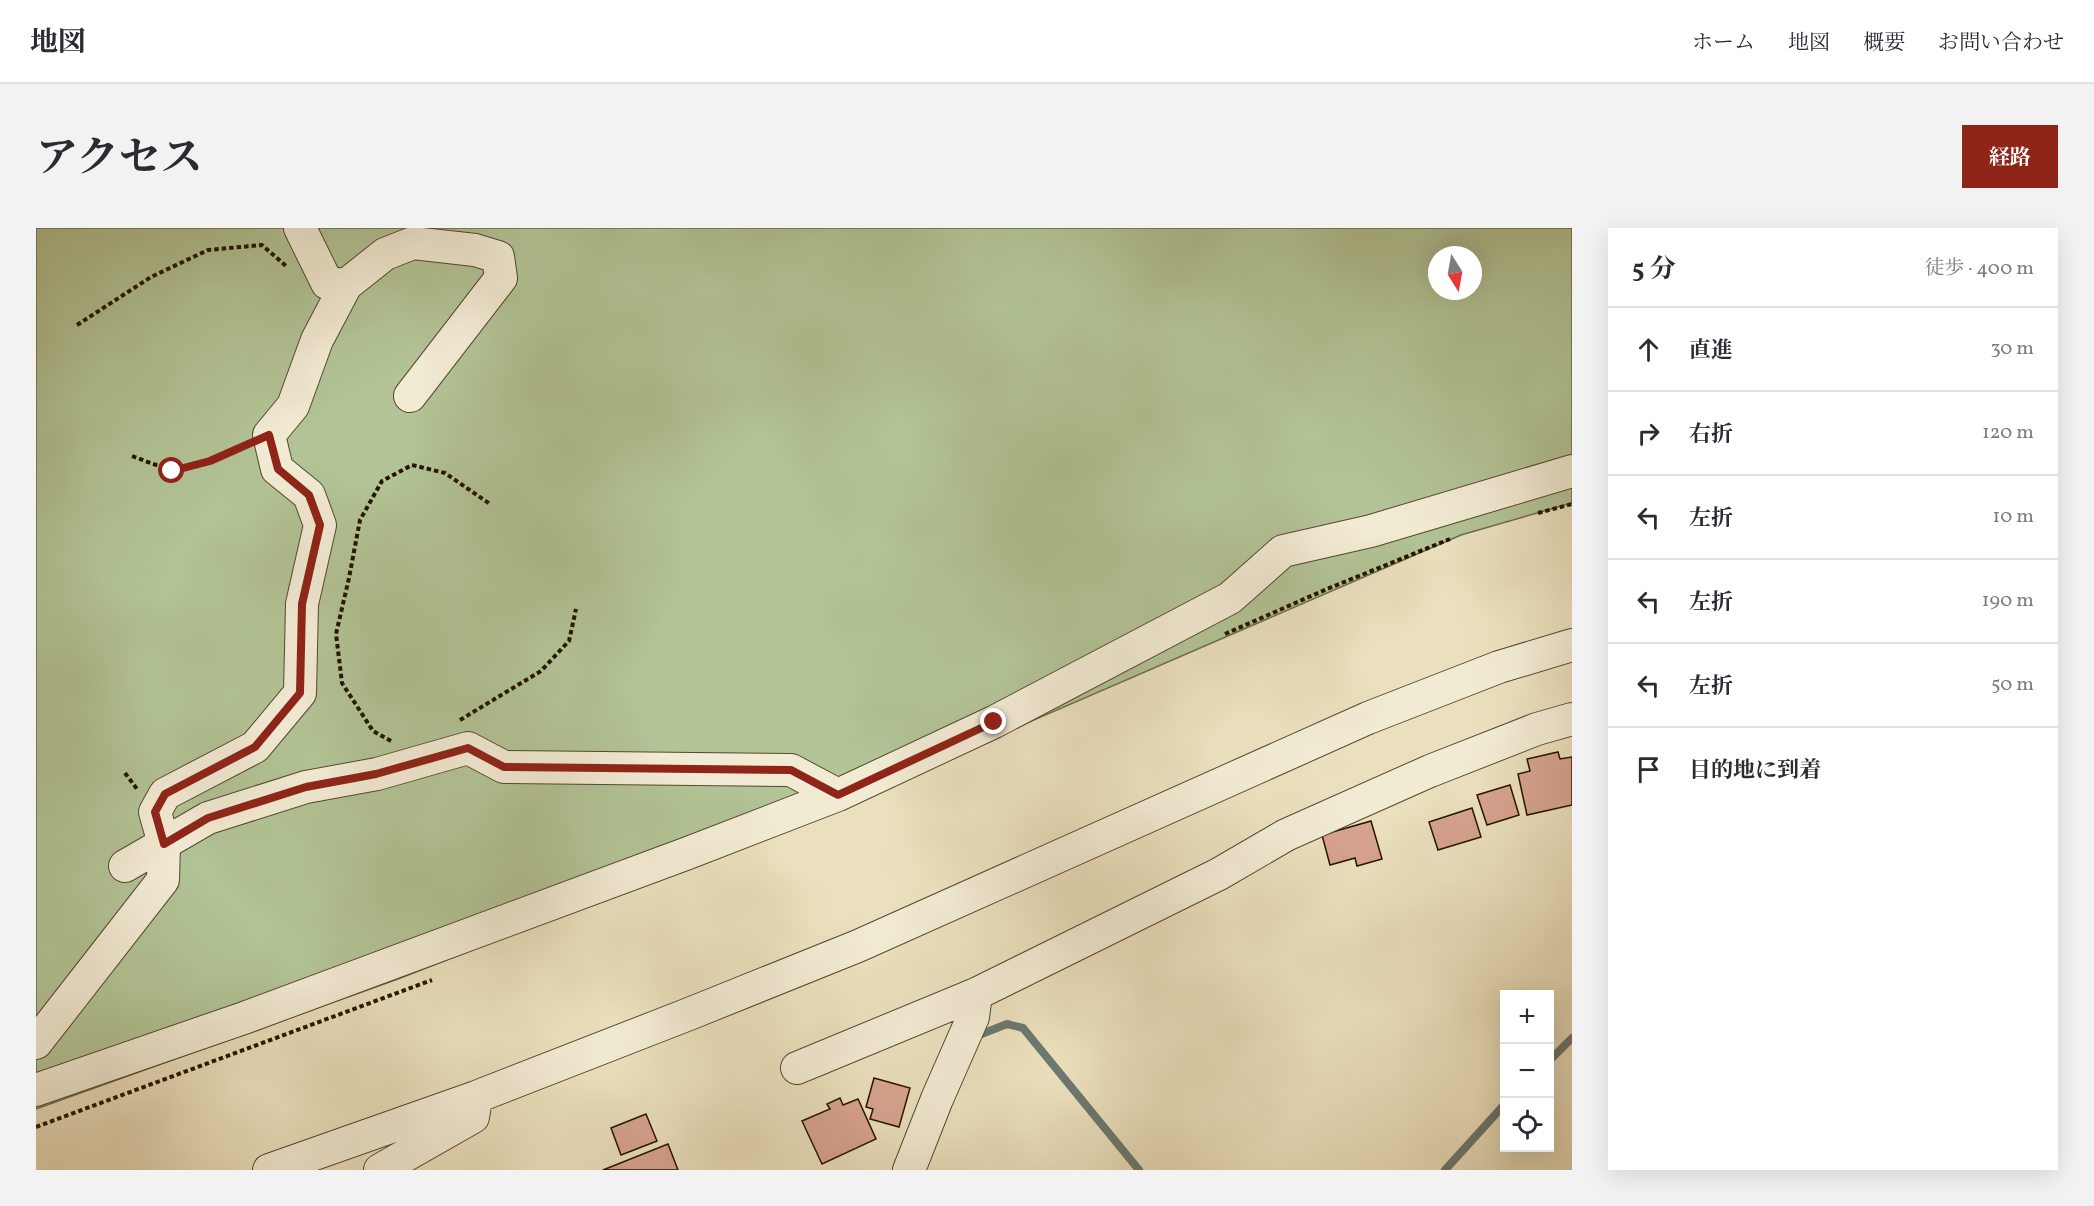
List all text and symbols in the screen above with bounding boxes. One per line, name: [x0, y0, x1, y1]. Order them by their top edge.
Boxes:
text: 地図: [30, 24, 86, 63]
text: ホーム: [1692, 29, 1755, 58]
text: 地図: [1788, 29, 1830, 58]
text: 概要: [1863, 29, 1905, 58]
text: お問い合わせ: [1938, 29, 2064, 58]
button: 経路: [1962, 125, 2058, 188]
text: アクセス: [36, 131, 203, 190]
north arrow: [1428, 246, 1482, 300]
text: 5 分: [1632, 252, 1676, 288]
text: 徒歩 · 400 m: [1924, 255, 2034, 283]
icon: ahead: [1632, 333, 1665, 366]
text: 30 m: [1990, 335, 2034, 363]
text: 直進: [1689, 336, 1733, 367]
icon: right: [1632, 417, 1665, 450]
text: 120 m: [1982, 419, 2034, 447]
text: 右折: [1689, 420, 1733, 451]
route start: [158, 457, 184, 483]
icon: left: [1632, 501, 1665, 534]
text: 10 m: [1993, 503, 2034, 531]
text: 左折: [1689, 504, 1733, 535]
icon: left: [1632, 585, 1665, 618]
text: 190 m: [1982, 587, 2034, 615]
text: 左折: [1689, 588, 1733, 619]
icon: left: [1632, 669, 1665, 702]
text: 50 m: [1991, 671, 2034, 699]
text: 左折: [1689, 672, 1733, 703]
route end: [980, 708, 1006, 734]
icon: arrive: [1632, 753, 1665, 786]
text: 目的地に到着: [1689, 756, 1821, 787]
map controls: [1500, 990, 1554, 1152]
button: +: [1500, 990, 1554, 1044]
button: −: [1500, 1044, 1554, 1098]
button: locate: [1500, 1098, 1554, 1152]

